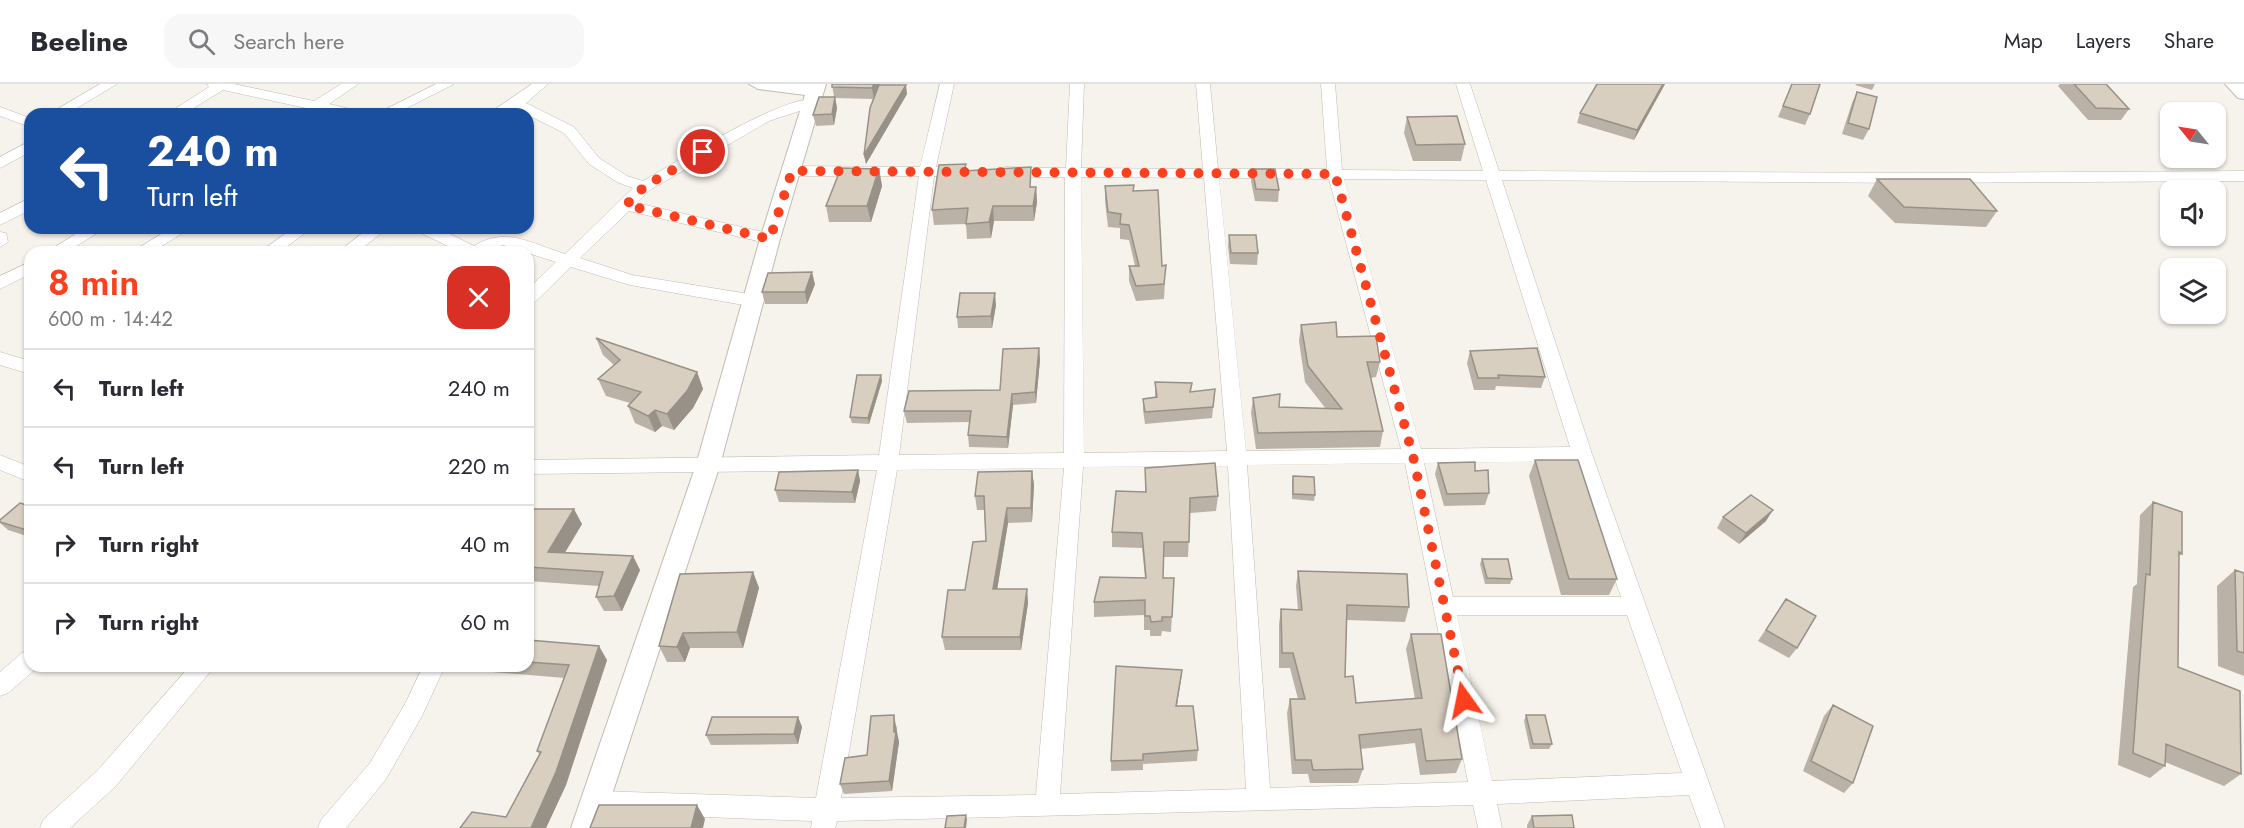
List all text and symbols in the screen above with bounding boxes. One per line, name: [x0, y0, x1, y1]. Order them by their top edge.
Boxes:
search box: [164, 14, 584, 68]
text: Beeline: [30, 21, 128, 62]
icon: search: [185, 25, 218, 58]
text: Search here: [233, 25, 344, 57]
text: Map: [2004, 26, 2043, 56]
text: Layers: [2076, 26, 2131, 56]
text: Share: [2164, 26, 2214, 56]
north arrow: [2160, 102, 2226, 168]
map controls: [2160, 102, 2226, 324]
text: 240 m: [147, 121, 279, 182]
pin: [677, 126, 728, 177]
icon: left: [48, 132, 126, 210]
icon: arrive: [686, 135, 719, 168]
text: Turn left: [147, 177, 237, 216]
button: sound: [2160, 180, 2226, 246]
text: 8 min: [48, 256, 139, 308]
button: layers: [2160, 258, 2226, 324]
button: close: [447, 266, 510, 329]
text: 600 m · 14:42: [48, 305, 173, 334]
icon: left: [48, 372, 81, 405]
text: Turn left: [99, 372, 184, 404]
text: 240 m: [448, 372, 510, 404]
icon: left: [48, 450, 81, 483]
text: Turn left: [99, 450, 184, 482]
text: 220 m: [448, 450, 510, 482]
icon: right: [48, 528, 81, 561]
text: Turn right: [99, 528, 199, 560]
text: 40 m: [460, 528, 510, 560]
icon: right: [48, 606, 81, 639]
text: Turn right: [99, 606, 199, 638]
text: 60 m: [460, 606, 510, 638]
position arrow: [1432, 668, 1496, 732]

